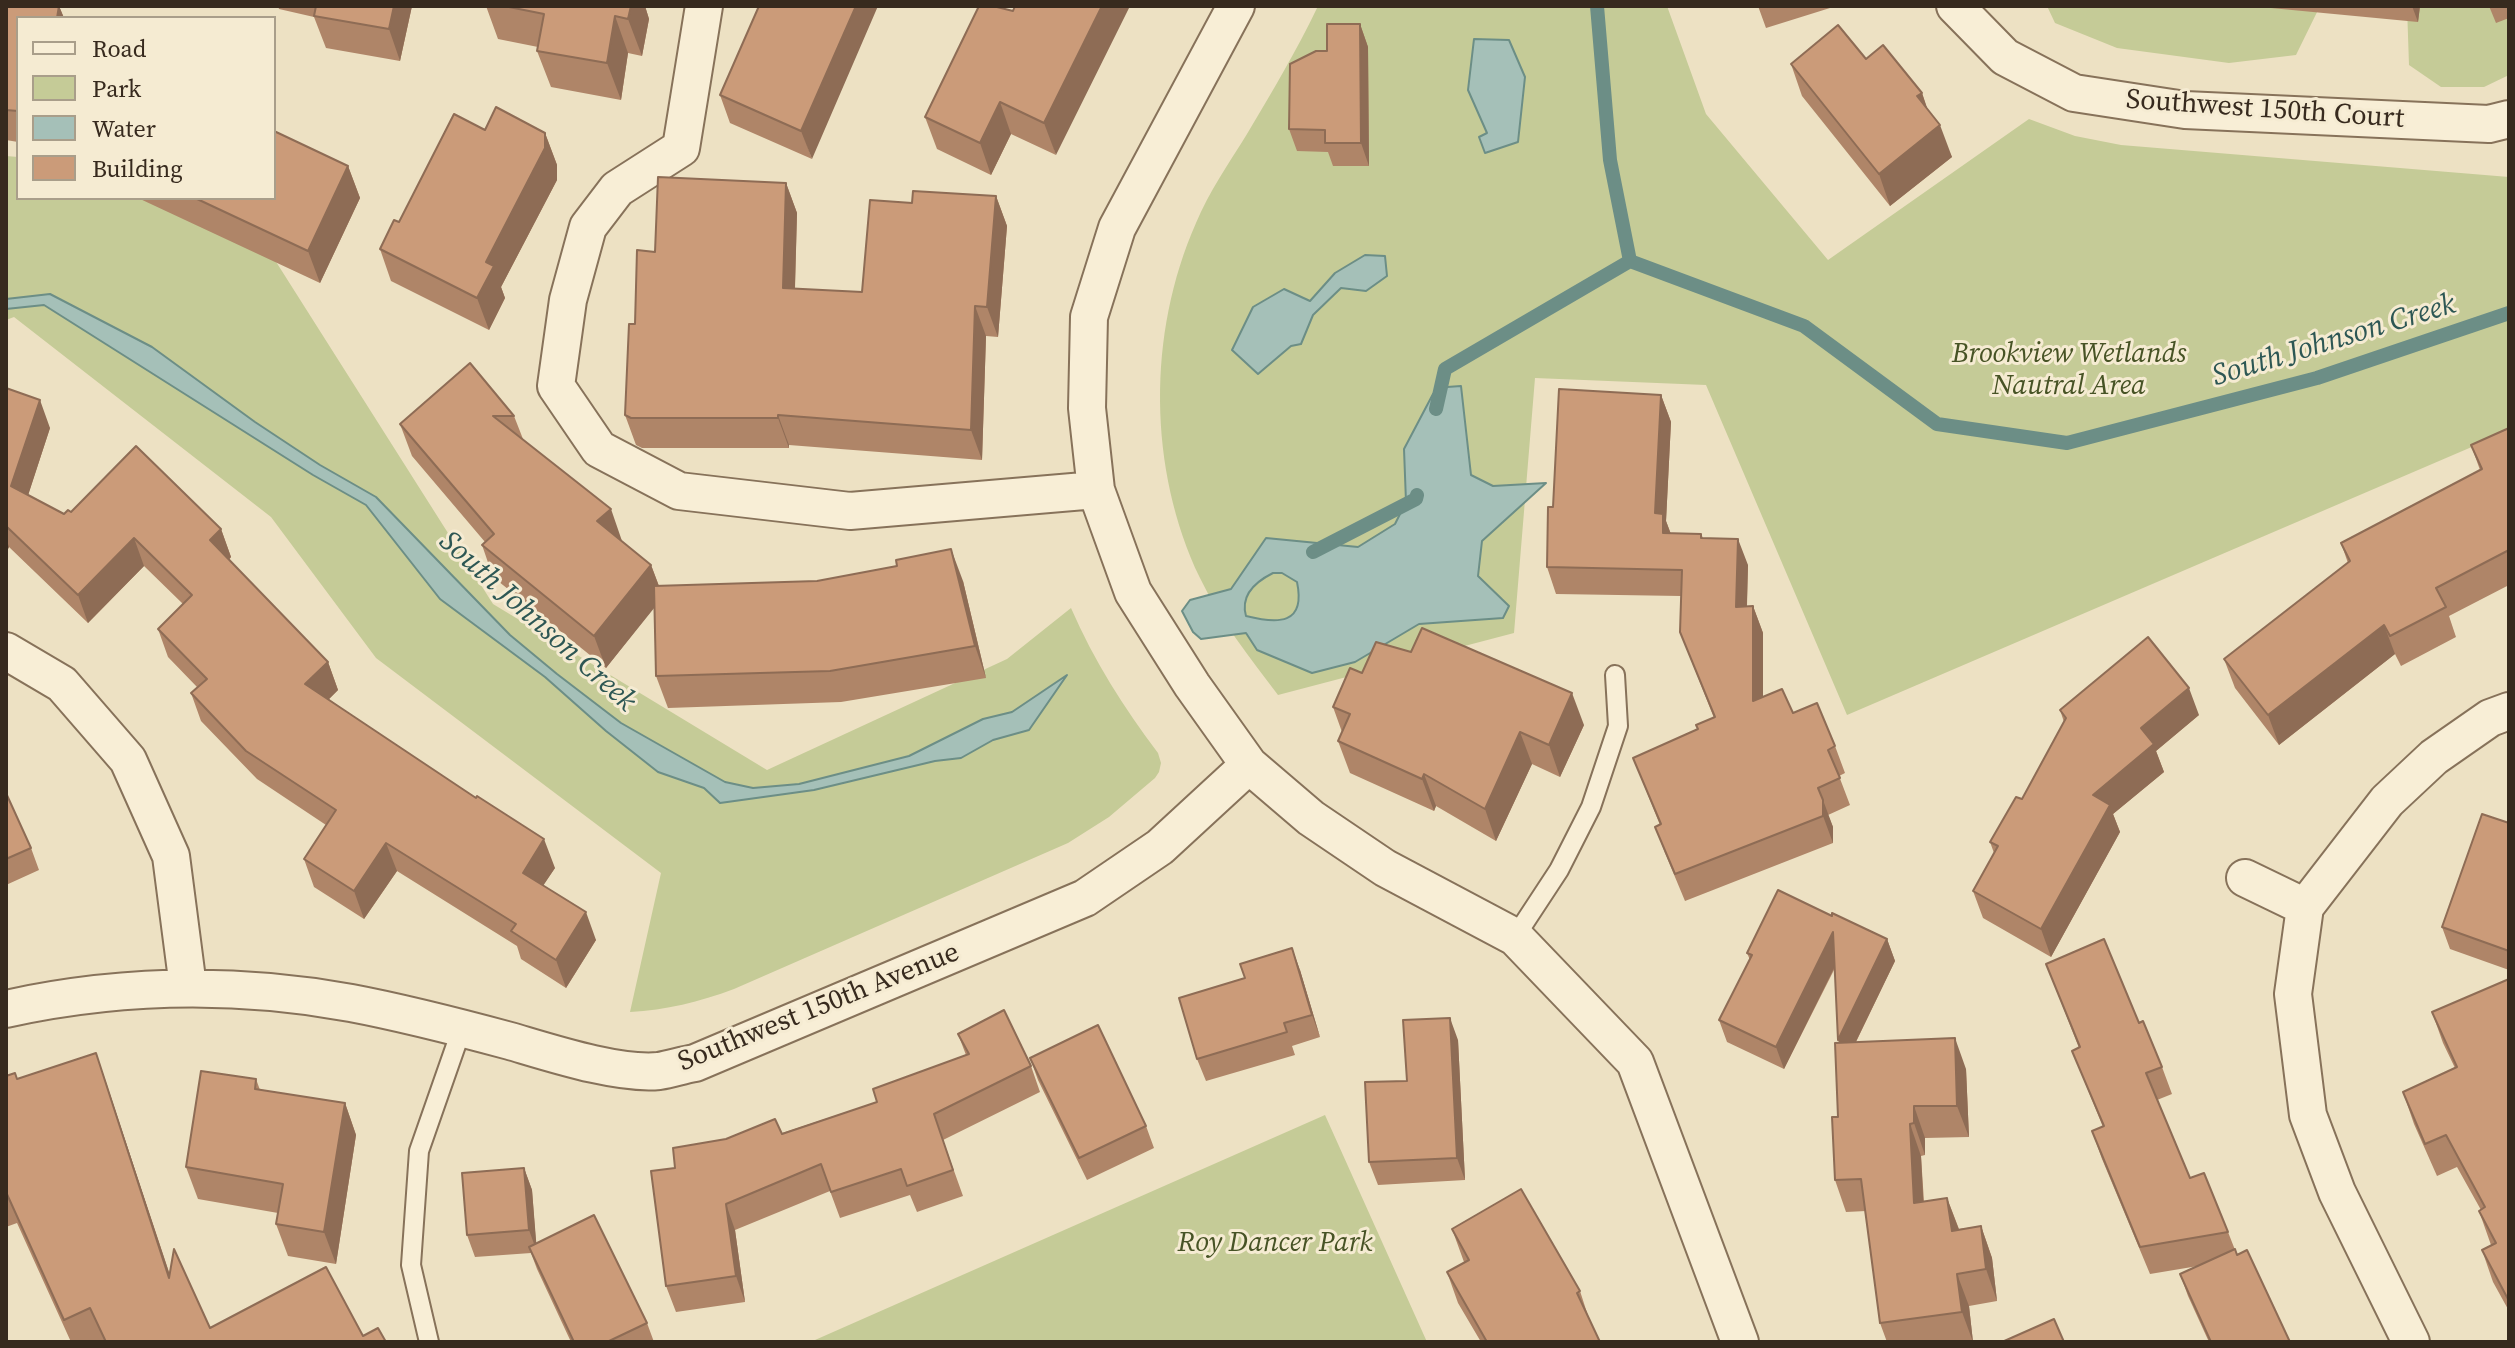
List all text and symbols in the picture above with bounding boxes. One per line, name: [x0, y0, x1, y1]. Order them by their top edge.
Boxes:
legend: [16, 16, 276, 200]
text: Road: [92, 32, 146, 65]
text: Park: [92, 72, 141, 105]
street label: Southwest 150th Court: [2125, 84, 2405, 136]
text: Water: [92, 112, 156, 145]
text: Building: [92, 152, 183, 185]
water label: South Johnson Creek: [2208, 287, 2460, 395]
park label: Brookview Wetlands Nautral Area: [1952, 338, 2186, 404]
water label: South Johnson Creek: [431, 524, 643, 720]
street label: Southwest 150th Avenue: [674, 936, 964, 1080]
park label: Roy Dancer Park: [1177, 1227, 1373, 1261]

